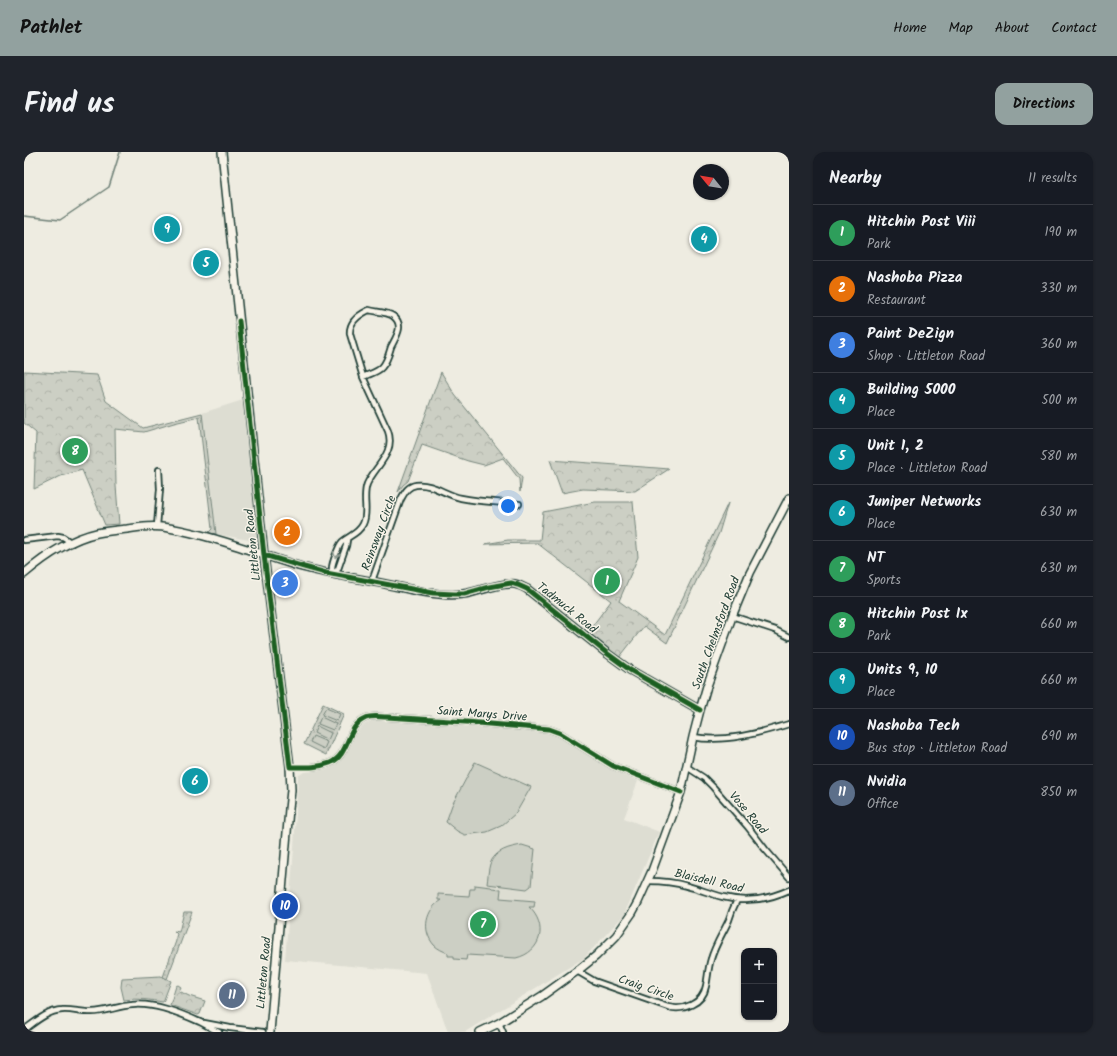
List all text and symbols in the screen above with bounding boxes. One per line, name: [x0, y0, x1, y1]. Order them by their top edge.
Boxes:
text: Pathlet: [20, 13, 82, 43]
text: Home: [893, 17, 927, 39]
text: Map: [949, 17, 973, 39]
text: About: [995, 17, 1029, 39]
text: Contact: [1051, 17, 1097, 39]
text: Find us: [24, 82, 115, 127]
button: Directions: [995, 83, 1093, 125]
north arrow: [693, 164, 729, 200]
text: Nearby: [829, 165, 881, 192]
text: 11 results: [1028, 168, 1077, 189]
text: Hitchin Post Viii: [867, 210, 976, 234]
pin: 9: [154, 214, 180, 244]
text: 1: [840, 222, 844, 243]
text: 190 m: [1045, 222, 1077, 243]
pin: 4: [691, 224, 717, 254]
text: Park: [867, 234, 891, 255]
pin: 5: [193, 248, 219, 278]
text: Nashoba Pizza: [867, 266, 963, 290]
text: 2: [838, 278, 846, 299]
text: 330 m: [1040, 278, 1077, 299]
text: Restaurant: [867, 290, 926, 311]
text: Paint DeZign: [867, 322, 954, 346]
text: 3: [838, 334, 846, 355]
text: 360 m: [1040, 334, 1077, 355]
text: Shop · Littleton Road: [867, 346, 985, 367]
text: Building 5000: [867, 378, 956, 402]
text: 4: [838, 390, 846, 411]
text: 500 m: [1041, 390, 1077, 411]
text: Place: [867, 402, 895, 423]
text: Unit 1, 2: [867, 434, 924, 458]
pin: 8: [62, 436, 88, 466]
text: 5: [839, 446, 845, 467]
text: 580 m: [1040, 446, 1077, 467]
text: Place · Littleton Road: [867, 458, 987, 479]
text: Juniper Networks: [867, 490, 981, 514]
street label: Reinsway Circle: [357, 492, 402, 573]
your location: [498, 496, 518, 516]
text: 6: [838, 502, 846, 523]
text: 630 m: [1040, 502, 1077, 523]
street label: Littleton Road: [240, 507, 266, 582]
text: Place: [867, 514, 895, 535]
pin: 2: [274, 517, 300, 547]
text: NT: [867, 546, 885, 570]
one-way arrow: [333, 552, 341, 559]
text: 7: [839, 558, 845, 579]
text: 630 m: [1040, 558, 1077, 579]
pin: 1: [594, 566, 620, 596]
pin: 3: [272, 568, 298, 598]
text: Sports: [867, 570, 901, 591]
street label: South Chelmsford Road: [687, 573, 746, 692]
street label: Tadmuck Road: [533, 578, 602, 639]
text: Hitchin Post Ix: [867, 602, 968, 626]
text: 8: [838, 614, 846, 635]
text: 660 m: [1040, 614, 1077, 635]
text: Park: [867, 626, 891, 647]
text: Units 9, 10: [867, 658, 937, 682]
text: 9: [839, 670, 845, 691]
text: 660 m: [1040, 670, 1077, 691]
text: Place: [867, 682, 895, 703]
street label: Saint Marys Drive: [436, 701, 528, 727]
text: Nashoba Tech: [867, 714, 960, 738]
text: 10: [837, 726, 847, 747]
text: 690 m: [1041, 726, 1077, 747]
text: Bus stop · Littleton Road: [867, 738, 1007, 759]
pin: 6: [182, 766, 208, 796]
text: Nvidia: [867, 770, 906, 794]
text: 11: [838, 782, 846, 803]
text: 850 m: [1040, 782, 1077, 803]
street label: Vose Road: [724, 787, 772, 839]
text: Office: [867, 794, 898, 815]
street label: Blaisdell Road: [673, 864, 746, 898]
pin: 10: [272, 891, 298, 921]
pin: 7: [470, 909, 496, 939]
street label: Littleton Road: [251, 935, 277, 1010]
map controls: [741, 948, 777, 1020]
button: +: [741, 948, 777, 984]
street label: Craig Circle: [616, 970, 677, 1007]
pin: 11: [219, 980, 245, 1010]
button: −: [741, 984, 777, 1020]

